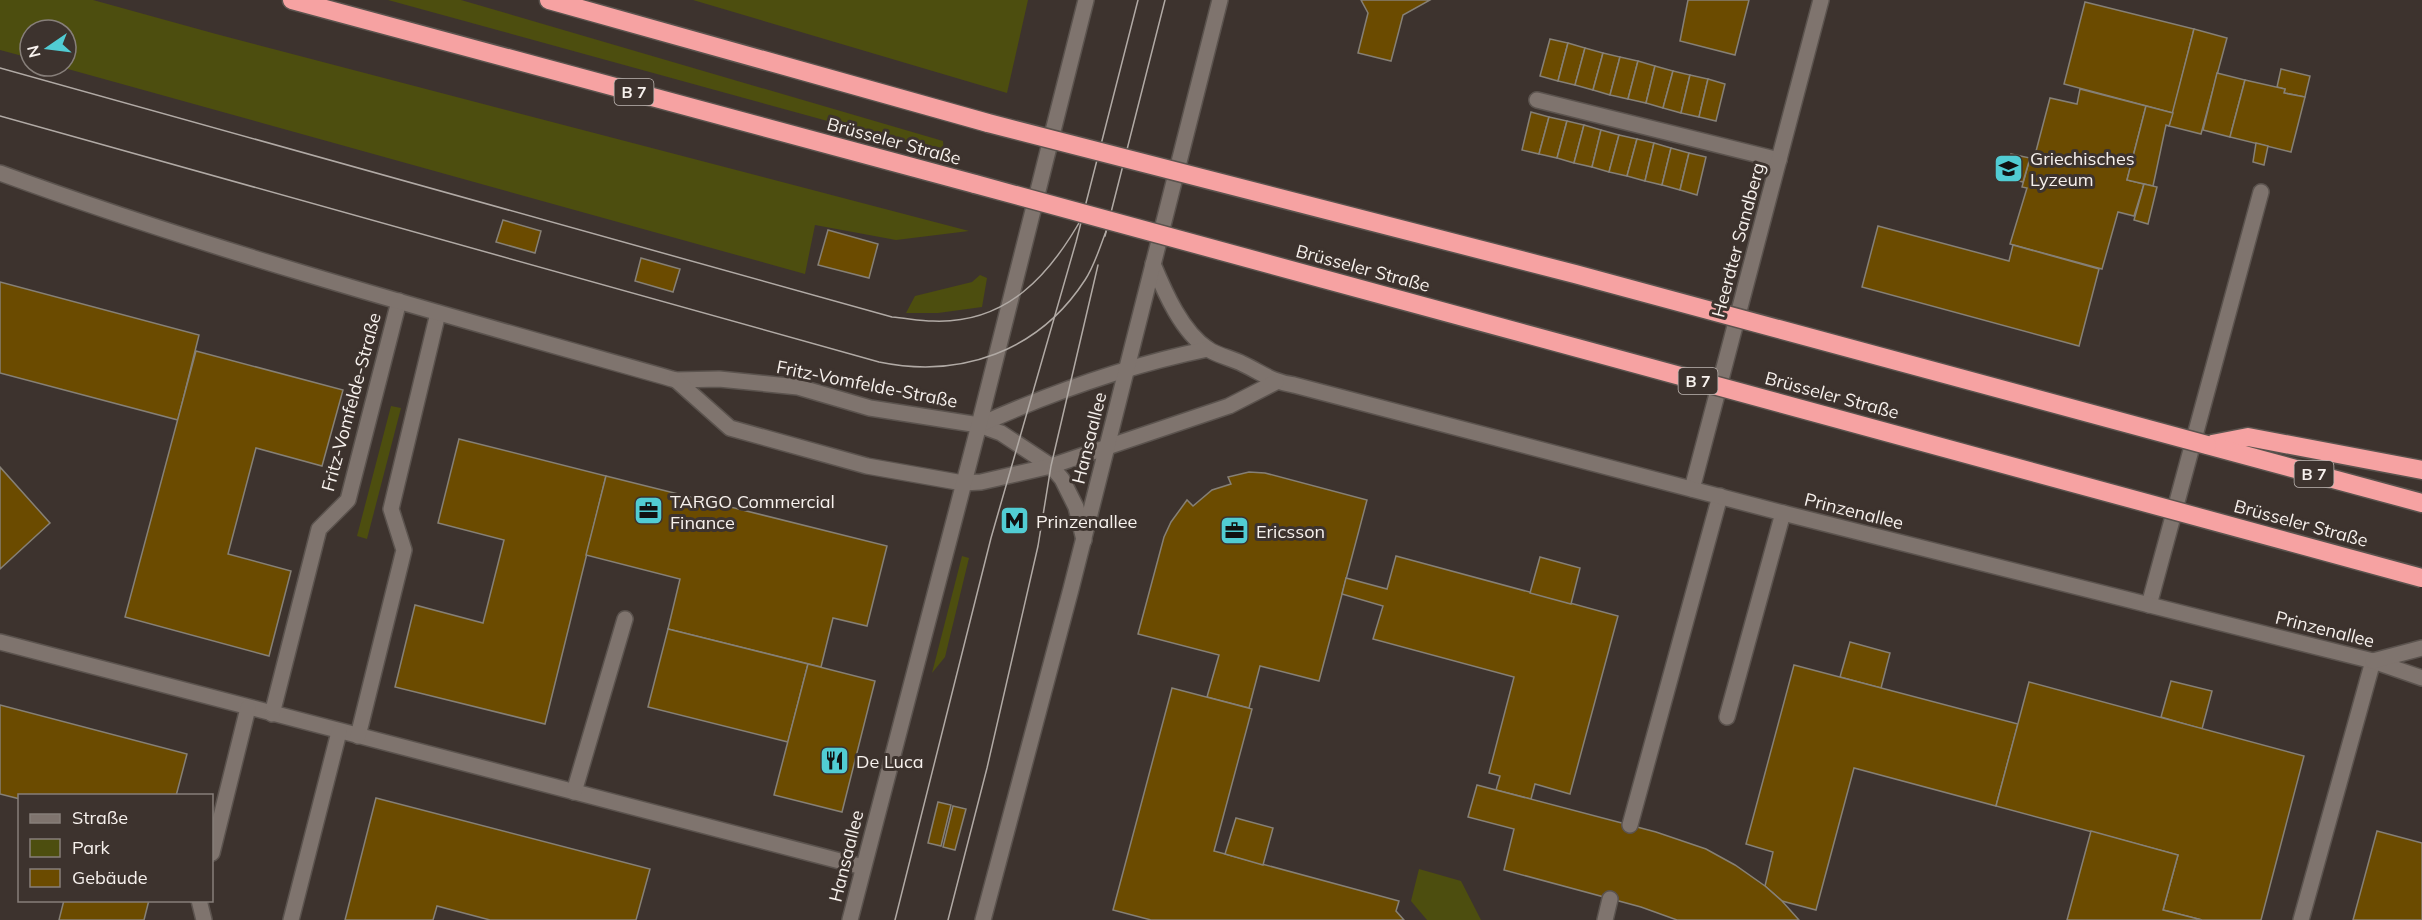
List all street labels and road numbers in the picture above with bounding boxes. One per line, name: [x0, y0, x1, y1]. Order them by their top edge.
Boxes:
road number: B 7: [614, 79, 654, 105]
street label: Brüsseler Straße: [824, 112, 964, 170]
street label: Heerdter Sandberg: [1706, 160, 1770, 320]
street label: Brüsseler Straße: [1293, 239, 1433, 297]
street label: Fritz-Vomfelde-Straße: [316, 310, 386, 494]
street label: Fritz-Vomfelde-Straße: [774, 355, 960, 413]
street label: Brüsseler Straße: [1762, 366, 1902, 424]
road number: B 7: [1678, 368, 1718, 394]
street label: Hansaallee: [1066, 390, 1112, 486]
road number: B 7: [2294, 461, 2334, 487]
street label: Prinzenallee: [1802, 488, 1906, 534]
street label: Brüsseler Straße: [2231, 494, 2371, 552]
street label: Prinzenallee: [2273, 606, 2377, 652]
street label: Hansaallee: [823, 808, 869, 904]

